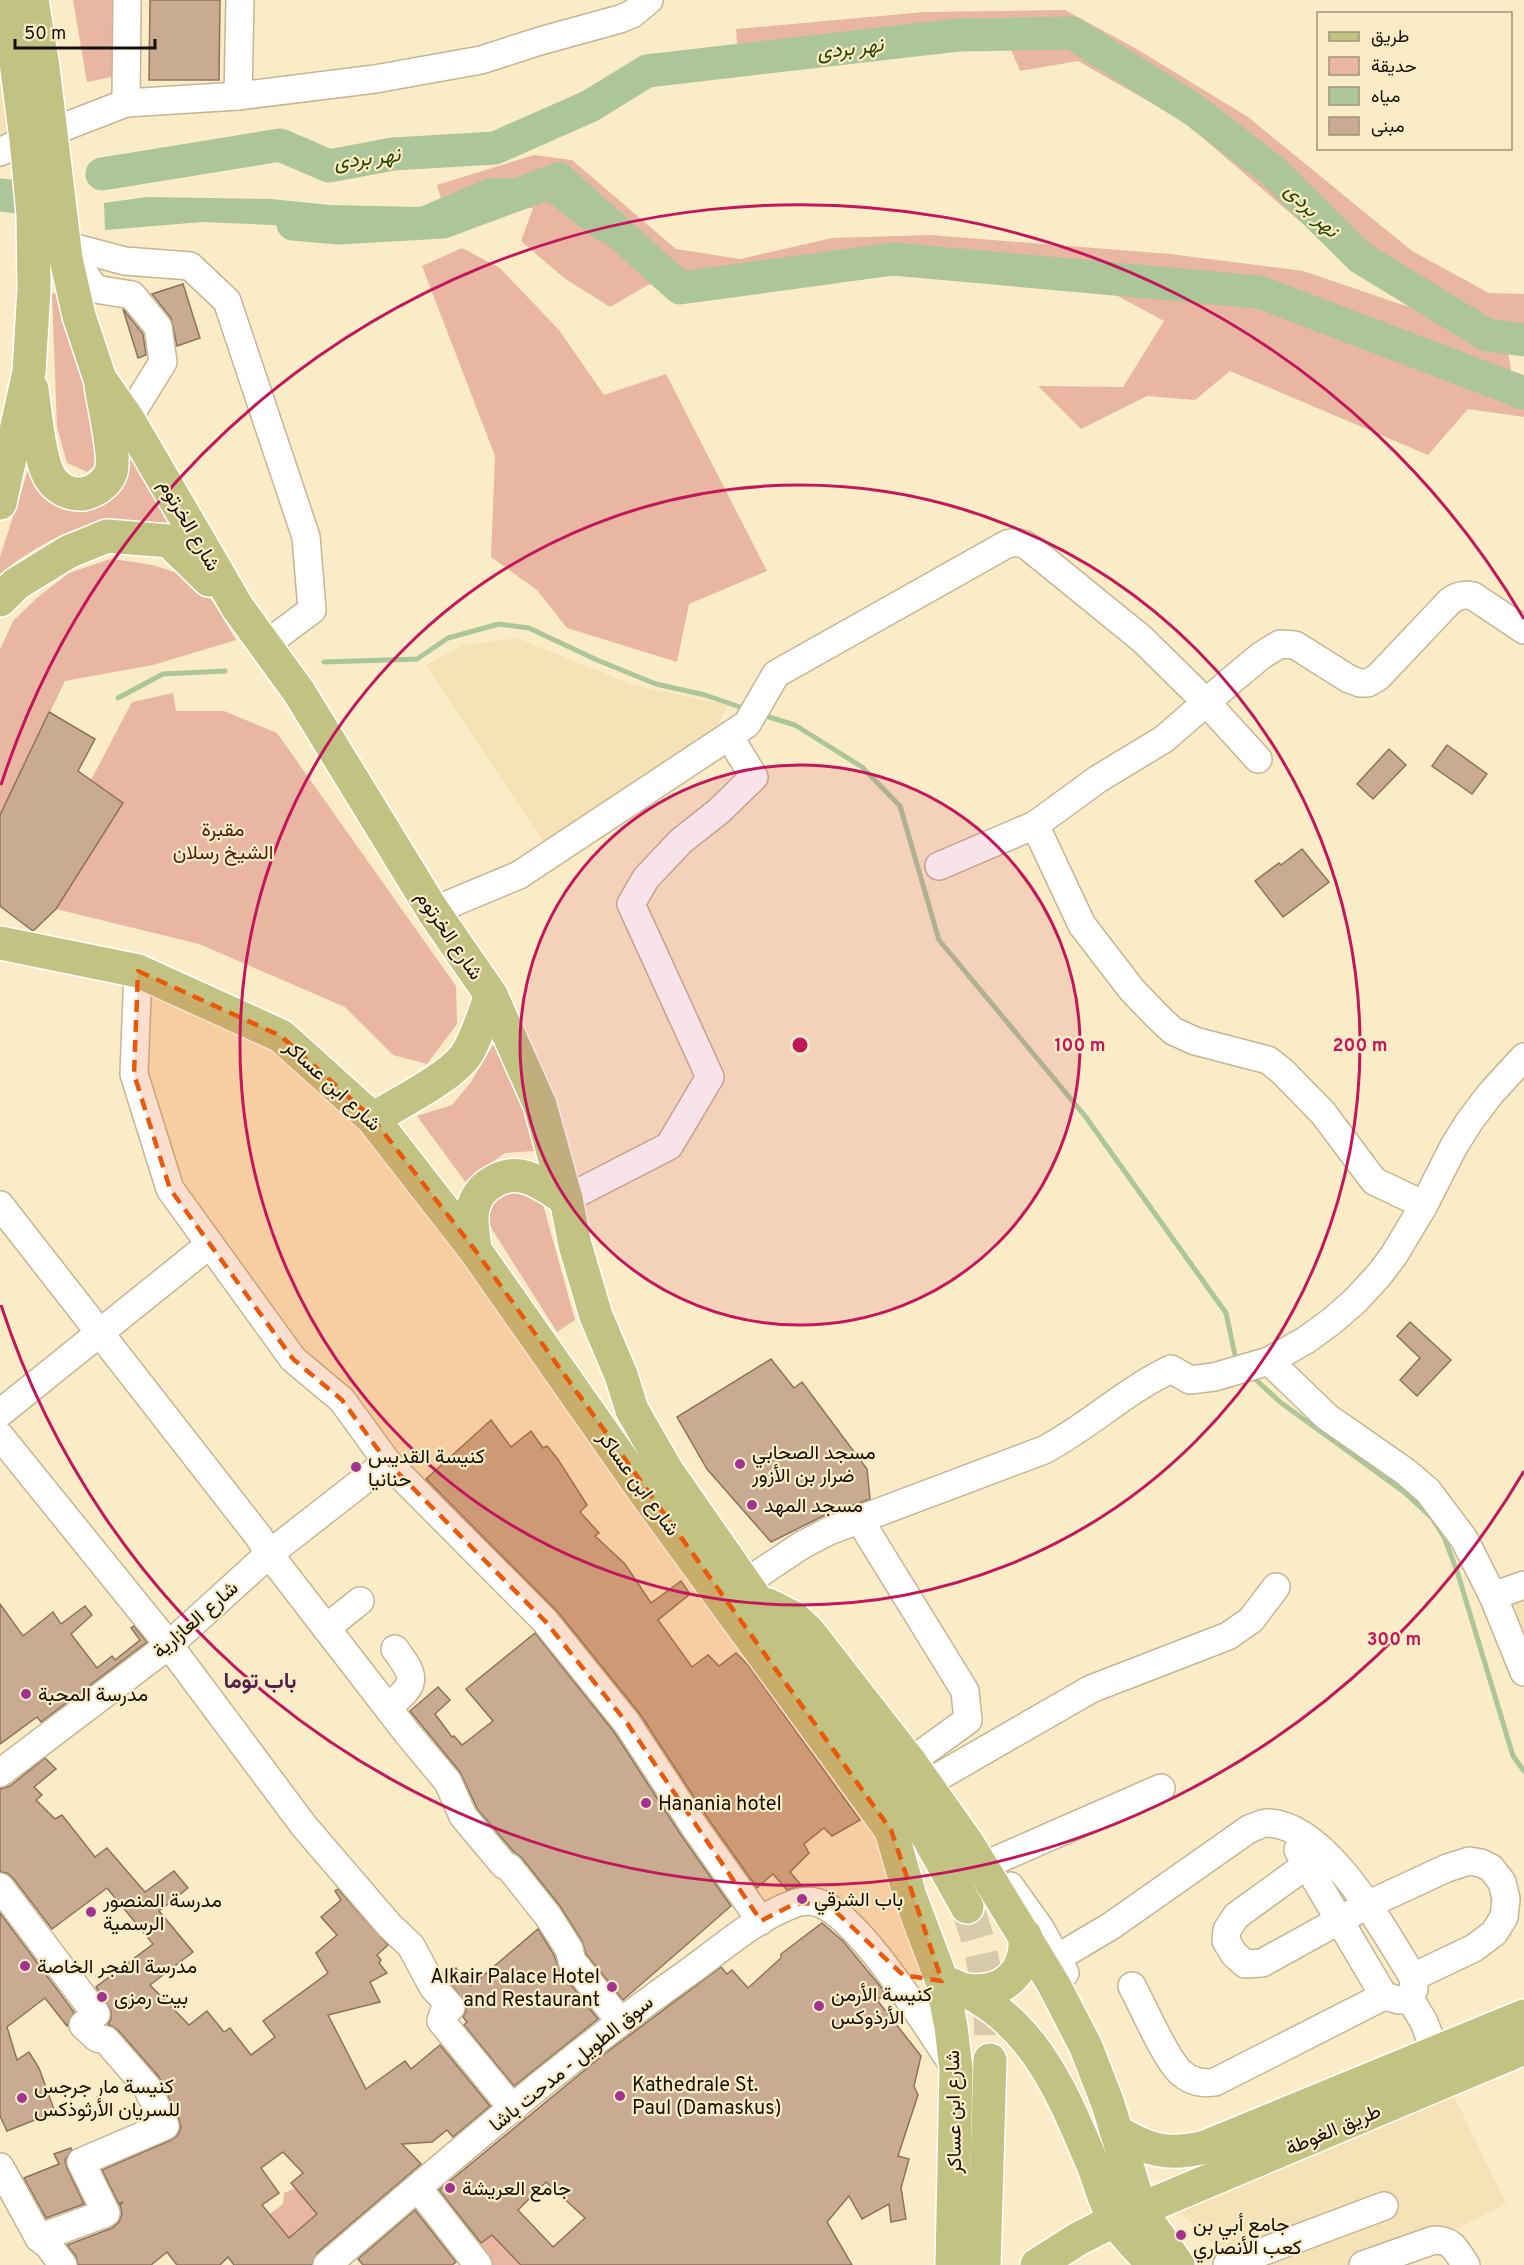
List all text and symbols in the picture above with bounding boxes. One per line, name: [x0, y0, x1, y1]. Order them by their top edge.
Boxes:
scale bar: [15, 12, 154, 50]
legend: [1317, 12, 1512, 150]
text: 50 m: [24, 23, 66, 46]
text: طريق: [1371, 26, 1409, 49]
water label: نهر بردى: [815, 32, 886, 67]
text: حديقة: [1371, 56, 1417, 79]
text: مياه: [1371, 86, 1400, 109]
text: مبنى: [1371, 116, 1405, 139]
water label: نهر بردى: [332, 142, 403, 177]
water label: نهر بردى: [1278, 178, 1345, 245]
street label: شارع الخرتوم: [151, 475, 225, 577]
park label: مقبرة الشيخ رسلان: [173, 818, 273, 867]
street label: شارع الخرتوم: [409, 886, 488, 986]
street label: شارع ابن عساكر: [277, 1034, 386, 1138]
centre of rings: [790, 1035, 810, 1055]
text: 100 m: [1054, 1035, 1106, 1058]
text: 200 m: [1332, 1035, 1388, 1058]
street label: شارع ابن عساكر: [590, 1426, 684, 1542]
place label: مسجد الصحابي ضرار بن الأزور: [751, 1441, 876, 1490]
place label: كنيسة القديس حنانيا: [368, 1445, 485, 1494]
marker: مسجد الصحابي ضرار بن الأزور: [733, 1457, 747, 1471]
marker: كنيسة القديس حنانيا: [349, 1460, 363, 1474]
place label: مسجد المهد: [764, 1494, 863, 1520]
marker: مسجد المهد: [745, 1498, 759, 1512]
street label: شارع العازارية: [148, 1576, 245, 1665]
text: 300 m: [1367, 1629, 1421, 1652]
district label: باب توما: [224, 1669, 296, 1696]
place label: مدرسة المحبة: [38, 1683, 148, 1709]
marker: مدرسة المحبة: [19, 1687, 33, 1701]
place label: Hanania hotel: [658, 1792, 782, 1818]
marker: Hanania hotel: [639, 1796, 653, 1810]
place label: باب الشرقي: [814, 1888, 903, 1916]
place label: مدرسة المنصور الرسمية: [102, 1889, 222, 1938]
marker: باب الشرقي: [795, 1892, 809, 1906]
marker: مدرسة المنصور الرسمية: [84, 1905, 98, 1919]
place label: مدرسة الفجر الخاصة: [37, 1955, 197, 1981]
marker: مدرسة الفجر الخاصة: [18, 1959, 32, 1973]
place label: Alkair Palace Hotel and Restaurant: [430, 1965, 600, 2014]
marker: Alkair Palace Hotel and Restaurant: [605, 1980, 619, 1994]
place label: كنيسة الأرمن الأرذوكس: [831, 1983, 932, 2032]
place label: بيت رمزى: [114, 1986, 188, 2012]
marker: بيت رمزى: [95, 1990, 109, 2004]
street label: سوق الطويل - مدحت باشا: [485, 1990, 660, 2139]
marker: كنيسة الأرمن الأرذوكس: [812, 1999, 826, 2013]
street label: شارع ابن عساكر: [941, 2050, 969, 2175]
place label: Kathedrale St. Paul (Damaskus): [632, 2073, 782, 2122]
place label: كنيسة مار جرجس للسريان الأرثوذكس: [34, 2075, 180, 2124]
marker: Kathedrale St. Paul (Damaskus): [613, 2089, 627, 2103]
marker: كنيسة مار جرجس للسريان الأرثوذكس: [15, 2091, 29, 2105]
street label: طريق الغوطة: [1282, 2099, 1385, 2163]
place label: جامع العريشة: [462, 2177, 571, 2203]
marker: جامع العريشة: [443, 2181, 457, 2195]
place label: جامع أبي بن كعب الأنصاري: [1193, 2213, 1302, 2264]
marker: جامع أبي بن كعب الأنصاري: [1174, 2228, 1188, 2242]

